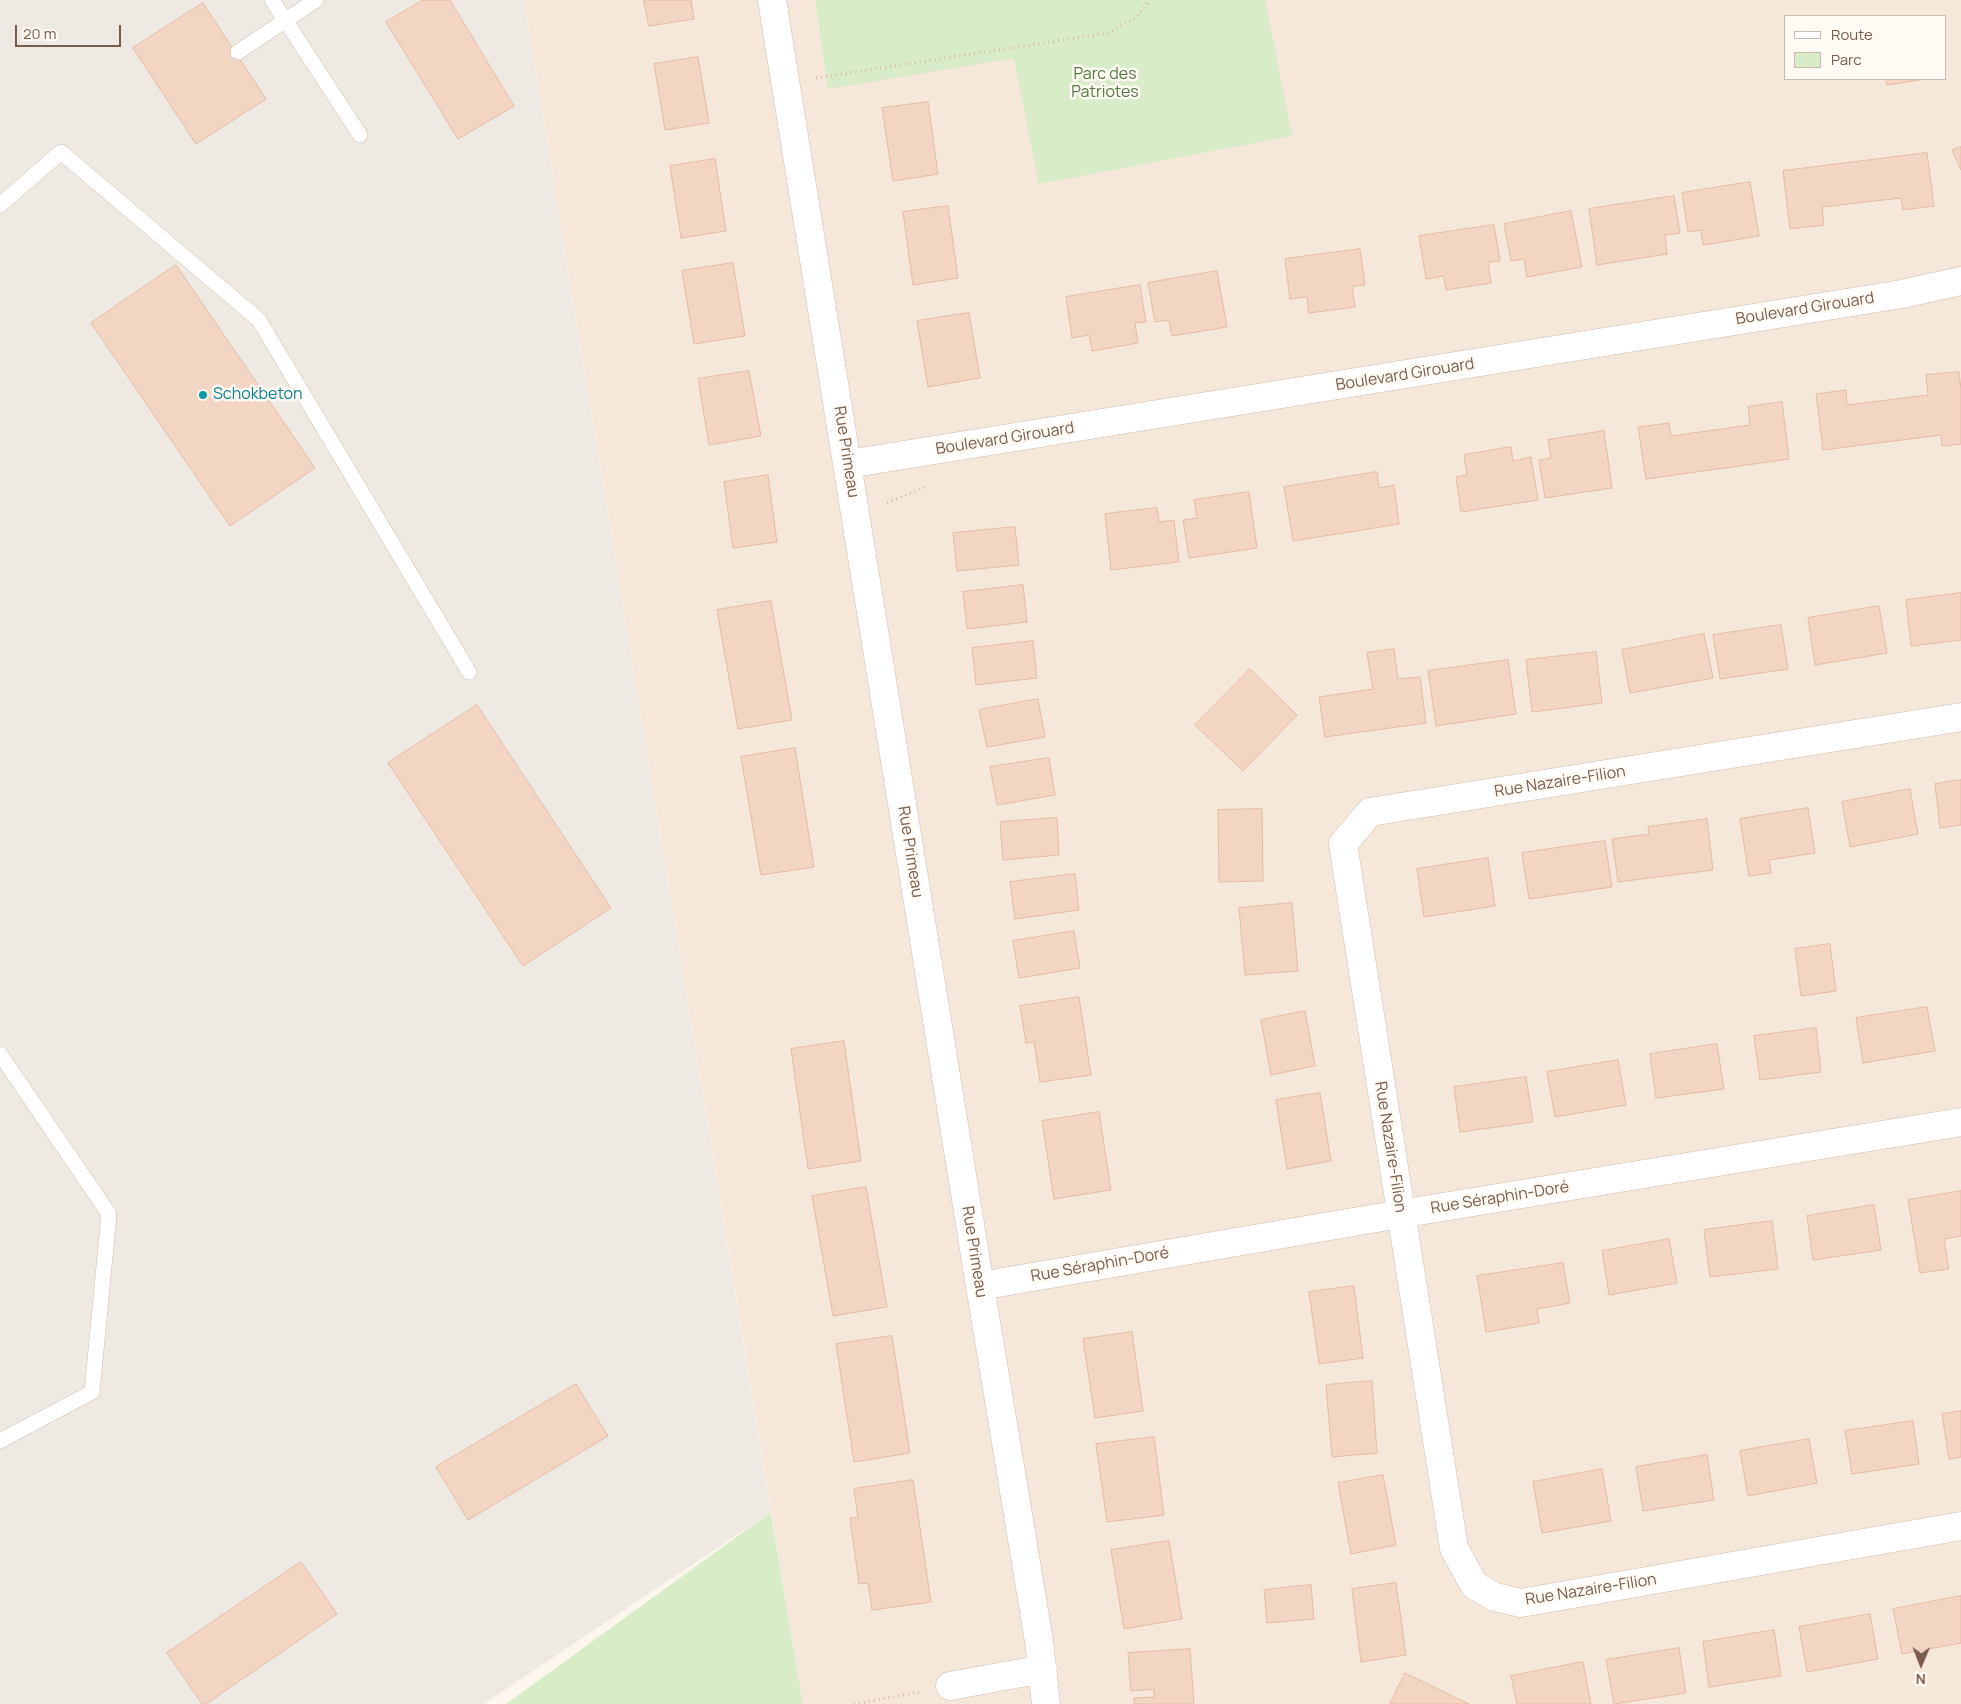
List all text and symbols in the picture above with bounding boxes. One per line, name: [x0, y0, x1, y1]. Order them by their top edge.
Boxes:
scale bar: [18, 15, 124, 47]
legend: [1784, 15, 1946, 80]
text: 20 m: [23, 23, 56, 44]
text: Route: [1831, 24, 1873, 45]
text: Parc: [1831, 49, 1862, 70]
park label: Parc des Patriotes: [1071, 65, 1139, 103]
street label: Boulevard Girouard: [1734, 289, 1876, 329]
street label: Boulevard Girouard: [1334, 355, 1476, 395]
place label: Schokbeton: [213, 385, 303, 405]
marker: Schokbeton: [197, 389, 209, 401]
street label: Rue Primeau: [829, 405, 863, 499]
street label: Boulevard Girouard: [934, 419, 1076, 459]
street label: Rue Nazaire-Filion: [1493, 762, 1627, 802]
street label: Rue Primeau: [893, 805, 927, 899]
street label: Rue Nazaire-Filion: [1370, 1080, 1410, 1214]
street label: Rue Séraphin-Doré: [1429, 1178, 1571, 1218]
street label: Rue Primeau: [957, 1205, 991, 1299]
street label: Rue Séraphin-Doré: [1029, 1243, 1171, 1287]
street label: Rue Nazaire-Filion: [1524, 1570, 1658, 1610]
north arrow: [1896, 1639, 1946, 1689]
text: N: [1916, 1670, 1926, 1689]

